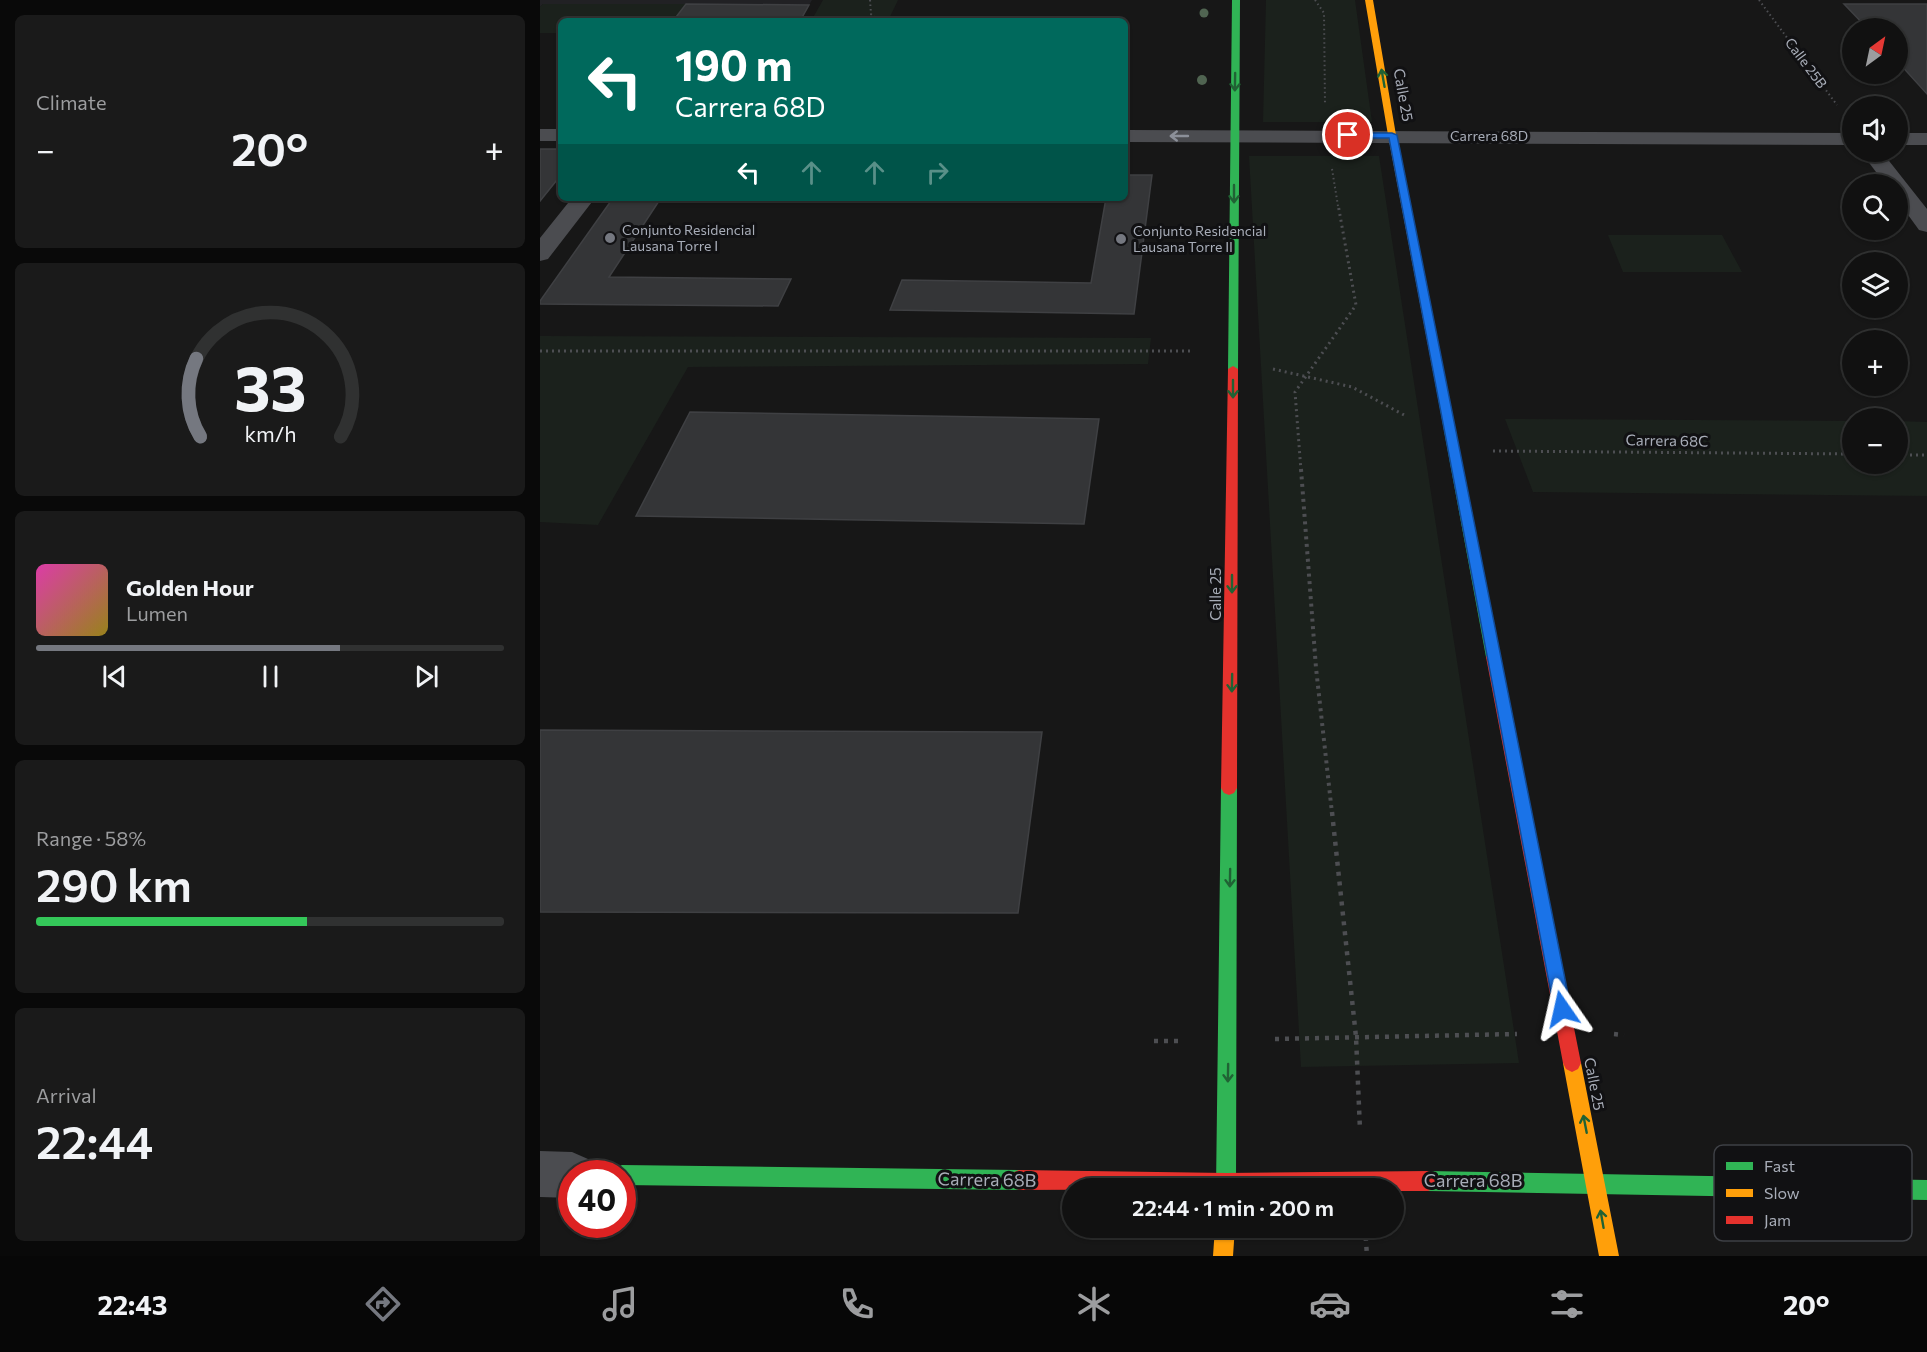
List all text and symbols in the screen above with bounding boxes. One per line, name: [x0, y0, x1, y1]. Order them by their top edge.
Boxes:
north arrow: [1842, 18, 1908, 84]
map controls: [1842, 18, 1908, 474]
street label: Calle 25B: [1782, 34, 1831, 91]
text: 190 m: [675, 38, 793, 90]
icon: left: [576, 42, 654, 120]
street label: Calle 25: [1390, 67, 1417, 123]
one-way arrow: [1377, 68, 1388, 88]
one-way arrow: [1229, 72, 1240, 92]
text: Climate: [36, 90, 106, 114]
text: Carrera 68D: [675, 90, 825, 123]
button: sound: [1842, 96, 1908, 162]
pin: [1322, 109, 1373, 160]
icon: arrive: [1331, 118, 1364, 151]
text: 20°: [231, 120, 308, 175]
street label: Carrera 68D: [1450, 127, 1528, 144]
text: −: [36, 128, 55, 169]
text: +: [485, 128, 504, 169]
one-way arrow: [1170, 130, 1190, 142]
icon: left: [732, 156, 765, 189]
icon: ahead: [795, 156, 828, 189]
icon: ahead: [858, 156, 891, 189]
icon: right: [921, 156, 954, 189]
button: search: [1842, 174, 1908, 240]
one-way arrow: [1228, 183, 1240, 203]
place label: Conjunto Residencial Lausana Torre I: [622, 221, 755, 254]
place label: Conjunto Residencial Lausana Torre II: [1133, 222, 1266, 255]
marker: Conjunto Residencial Lausana Torre I: [603, 231, 617, 245]
marker: Conjunto Residencial Lausana Torre II: [1114, 232, 1128, 246]
button: layers: [1842, 252, 1908, 318]
button: +: [1842, 330, 1908, 396]
text: 33: [234, 348, 306, 424]
one-way arrow: [1227, 378, 1239, 398]
button: −: [1842, 408, 1908, 474]
text: km/h: [244, 420, 296, 446]
street label: Carrera 68C: [1625, 430, 1709, 450]
street label: Calle 25: [1206, 567, 1224, 621]
one-way arrow: [1226, 573, 1238, 593]
text: Golden Hour: [126, 574, 254, 601]
text: Lumen: [126, 601, 188, 625]
icon: previous: [98, 660, 131, 693]
icon: pause: [254, 660, 287, 693]
icon: next: [410, 660, 443, 693]
one-way arrow: [1226, 672, 1238, 692]
text: Range · 58%: [36, 826, 146, 850]
text: 290 km: [36, 856, 192, 911]
one-way arrow: [1224, 867, 1236, 887]
position arrow: [1530, 977, 1594, 1041]
street label: Calle 25: [1581, 1056, 1609, 1112]
one-way arrow: [1222, 1062, 1234, 1082]
text: Arrival: [36, 1083, 97, 1107]
text: 22:44: [36, 1113, 153, 1168]
one-way arrow: [1579, 1115, 1590, 1135]
legend: [1714, 1145, 1912, 1241]
text: Fast: [1764, 1156, 1795, 1175]
speed limit sign: 40: [558, 1160, 636, 1238]
street label: Carrera 68B: [938, 1167, 1037, 1191]
street label: Carrera 68B: [1424, 1169, 1522, 1191]
text: Slow: [1764, 1183, 1800, 1202]
text: 22:44 · 1 min · 200 m: [1132, 1194, 1334, 1221]
one-way arrow: [1596, 1210, 1607, 1229]
text: Jam: [1764, 1210, 1791, 1229]
icon: directions: [362, 1283, 404, 1325]
icon: music: [599, 1283, 641, 1325]
icon: phone: [836, 1283, 878, 1325]
icon: climate: [1073, 1283, 1115, 1325]
icon: car: [1309, 1283, 1351, 1325]
icon: filters: [1546, 1283, 1588, 1325]
text: 22:43: [97, 1288, 168, 1321]
text: 20°: [1783, 1288, 1830, 1321]

